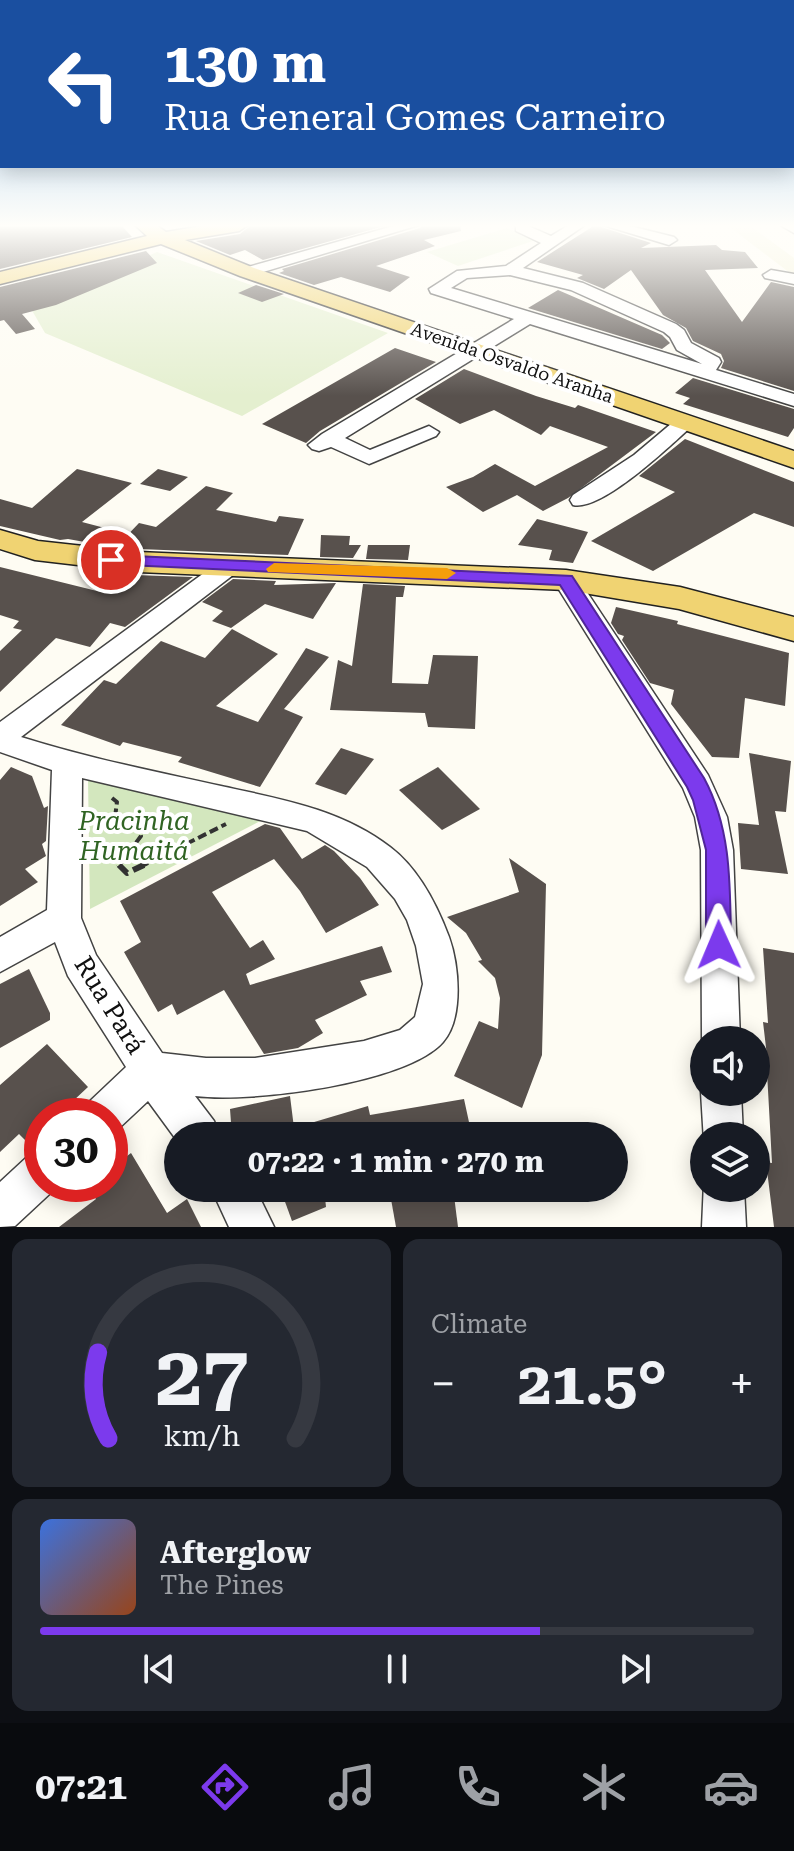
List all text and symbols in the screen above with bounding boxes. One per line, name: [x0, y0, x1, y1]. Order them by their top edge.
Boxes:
text: 130 m: [164, 30, 326, 96]
icon: left: [32, 32, 136, 136]
text: Rua General Gomes Carneiro: [164, 97, 666, 139]
street label: Avenida Osvaldo Aranha: [408, 318, 616, 407]
pin: [77, 526, 145, 594]
icon: arrive: [89, 538, 133, 582]
park label: Pracinha Humaitá: [77, 806, 190, 866]
position arrow: [677, 903, 761, 987]
street label: Rua Pará: [68, 951, 152, 1059]
map controls: [690, 1026, 770, 1202]
button: sound: [690, 1026, 770, 1106]
speed limit sign: 30: [24, 1098, 128, 1202]
button: layers: [690, 1122, 770, 1202]
text: 07:22 · 1 min · 270 m: [248, 1144, 544, 1179]
text: Climate: [431, 1309, 527, 1339]
text: 27: [155, 1328, 248, 1425]
text: 21.5°: [518, 1348, 667, 1419]
text: −: [431, 1358, 456, 1410]
text: +: [729, 1358, 754, 1410]
text: km/h: [163, 1419, 240, 1453]
text: Afterglow: [160, 1535, 311, 1570]
text: The Pines: [160, 1570, 284, 1600]
icon: previous: [137, 1647, 181, 1691]
icon: pause: [375, 1647, 419, 1691]
icon: next: [613, 1647, 657, 1691]
icon: directions: [197, 1759, 253, 1815]
icon: music: [324, 1759, 380, 1815]
icon: phone: [450, 1759, 506, 1815]
icon: climate: [576, 1759, 632, 1815]
icon: car: [703, 1759, 759, 1815]
text: 07:21: [35, 1766, 127, 1808]

